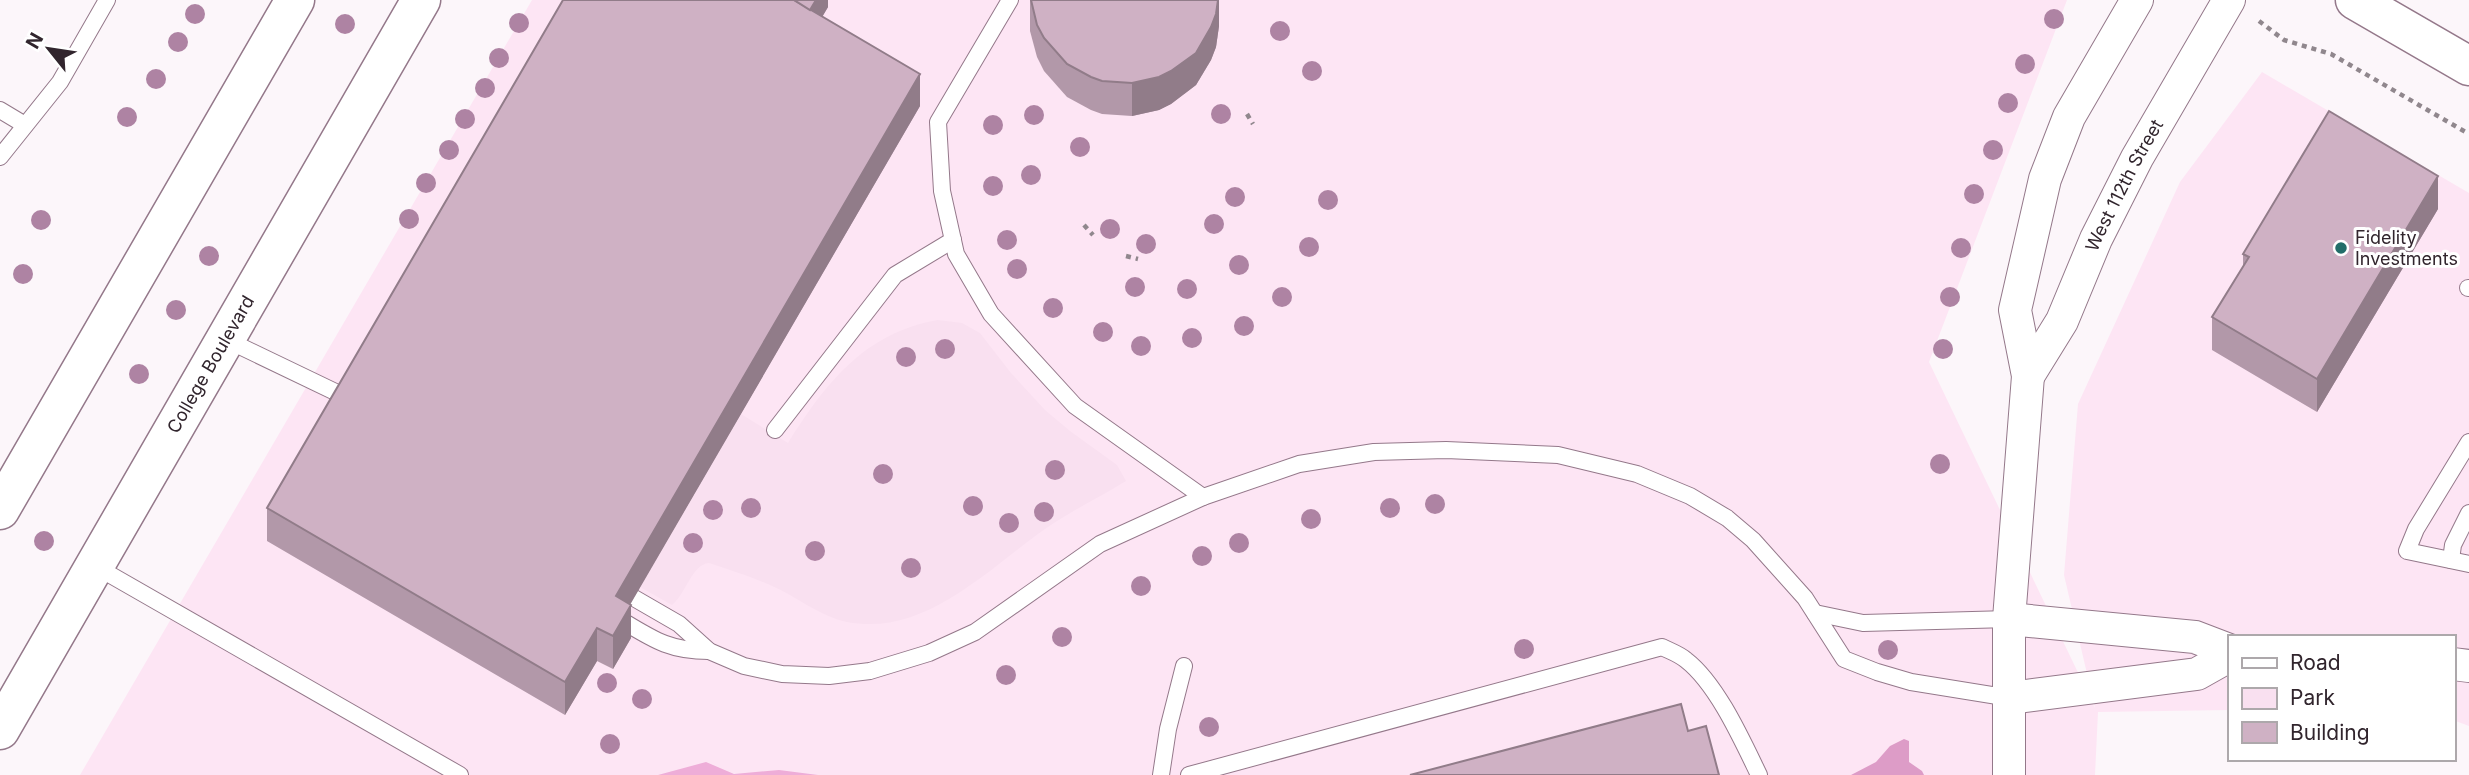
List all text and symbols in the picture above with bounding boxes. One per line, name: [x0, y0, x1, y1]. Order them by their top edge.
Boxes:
north arrow: [14, 14, 84, 84]
text: N: [21, 29, 48, 53]
street label: West 112th Street: [2081, 115, 2167, 254]
place label: Fidelity Investments: [2355, 227, 2458, 269]
marker: Fidelity Investments: [2333, 240, 2349, 256]
street label: College Boulevard: [163, 292, 258, 437]
legend: [2228, 635, 2455, 761]
text: Road: [2290, 650, 2341, 675]
text: Park: [2290, 685, 2335, 710]
text: Building: [2290, 720, 2370, 745]

